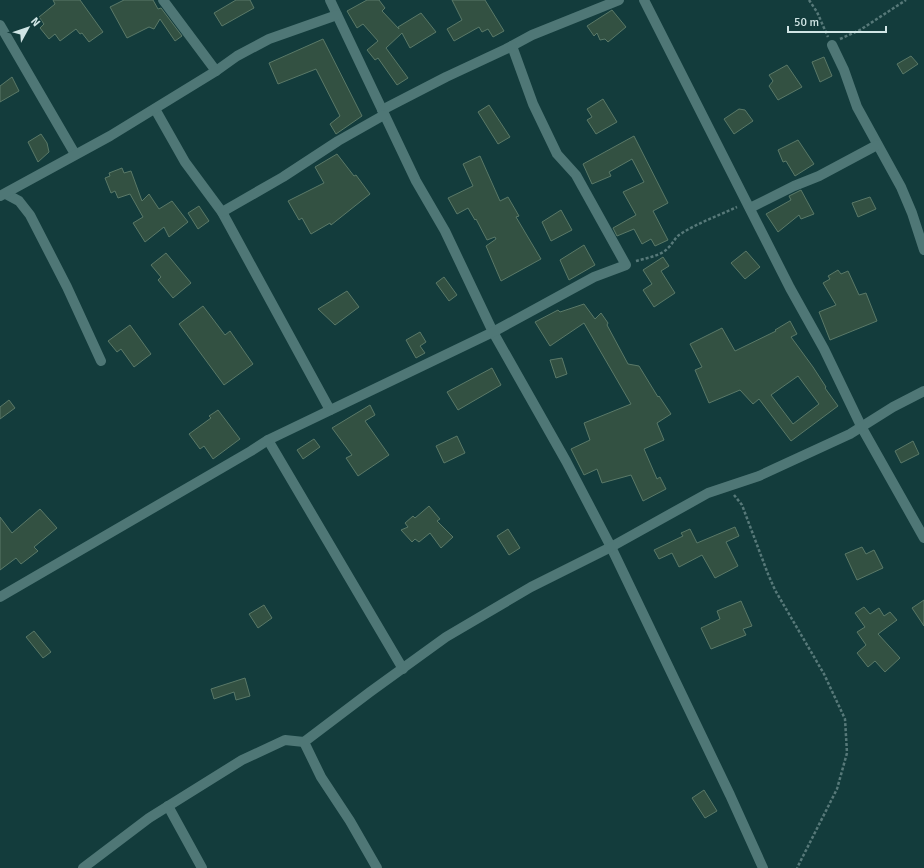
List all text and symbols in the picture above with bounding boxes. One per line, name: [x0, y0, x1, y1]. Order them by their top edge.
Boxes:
north arrow: [8, 8, 48, 48]
scale bar: [788, 8, 886, 34]
text: N: [28, 15, 43, 29]
text: 50 m: [794, 15, 819, 30]

